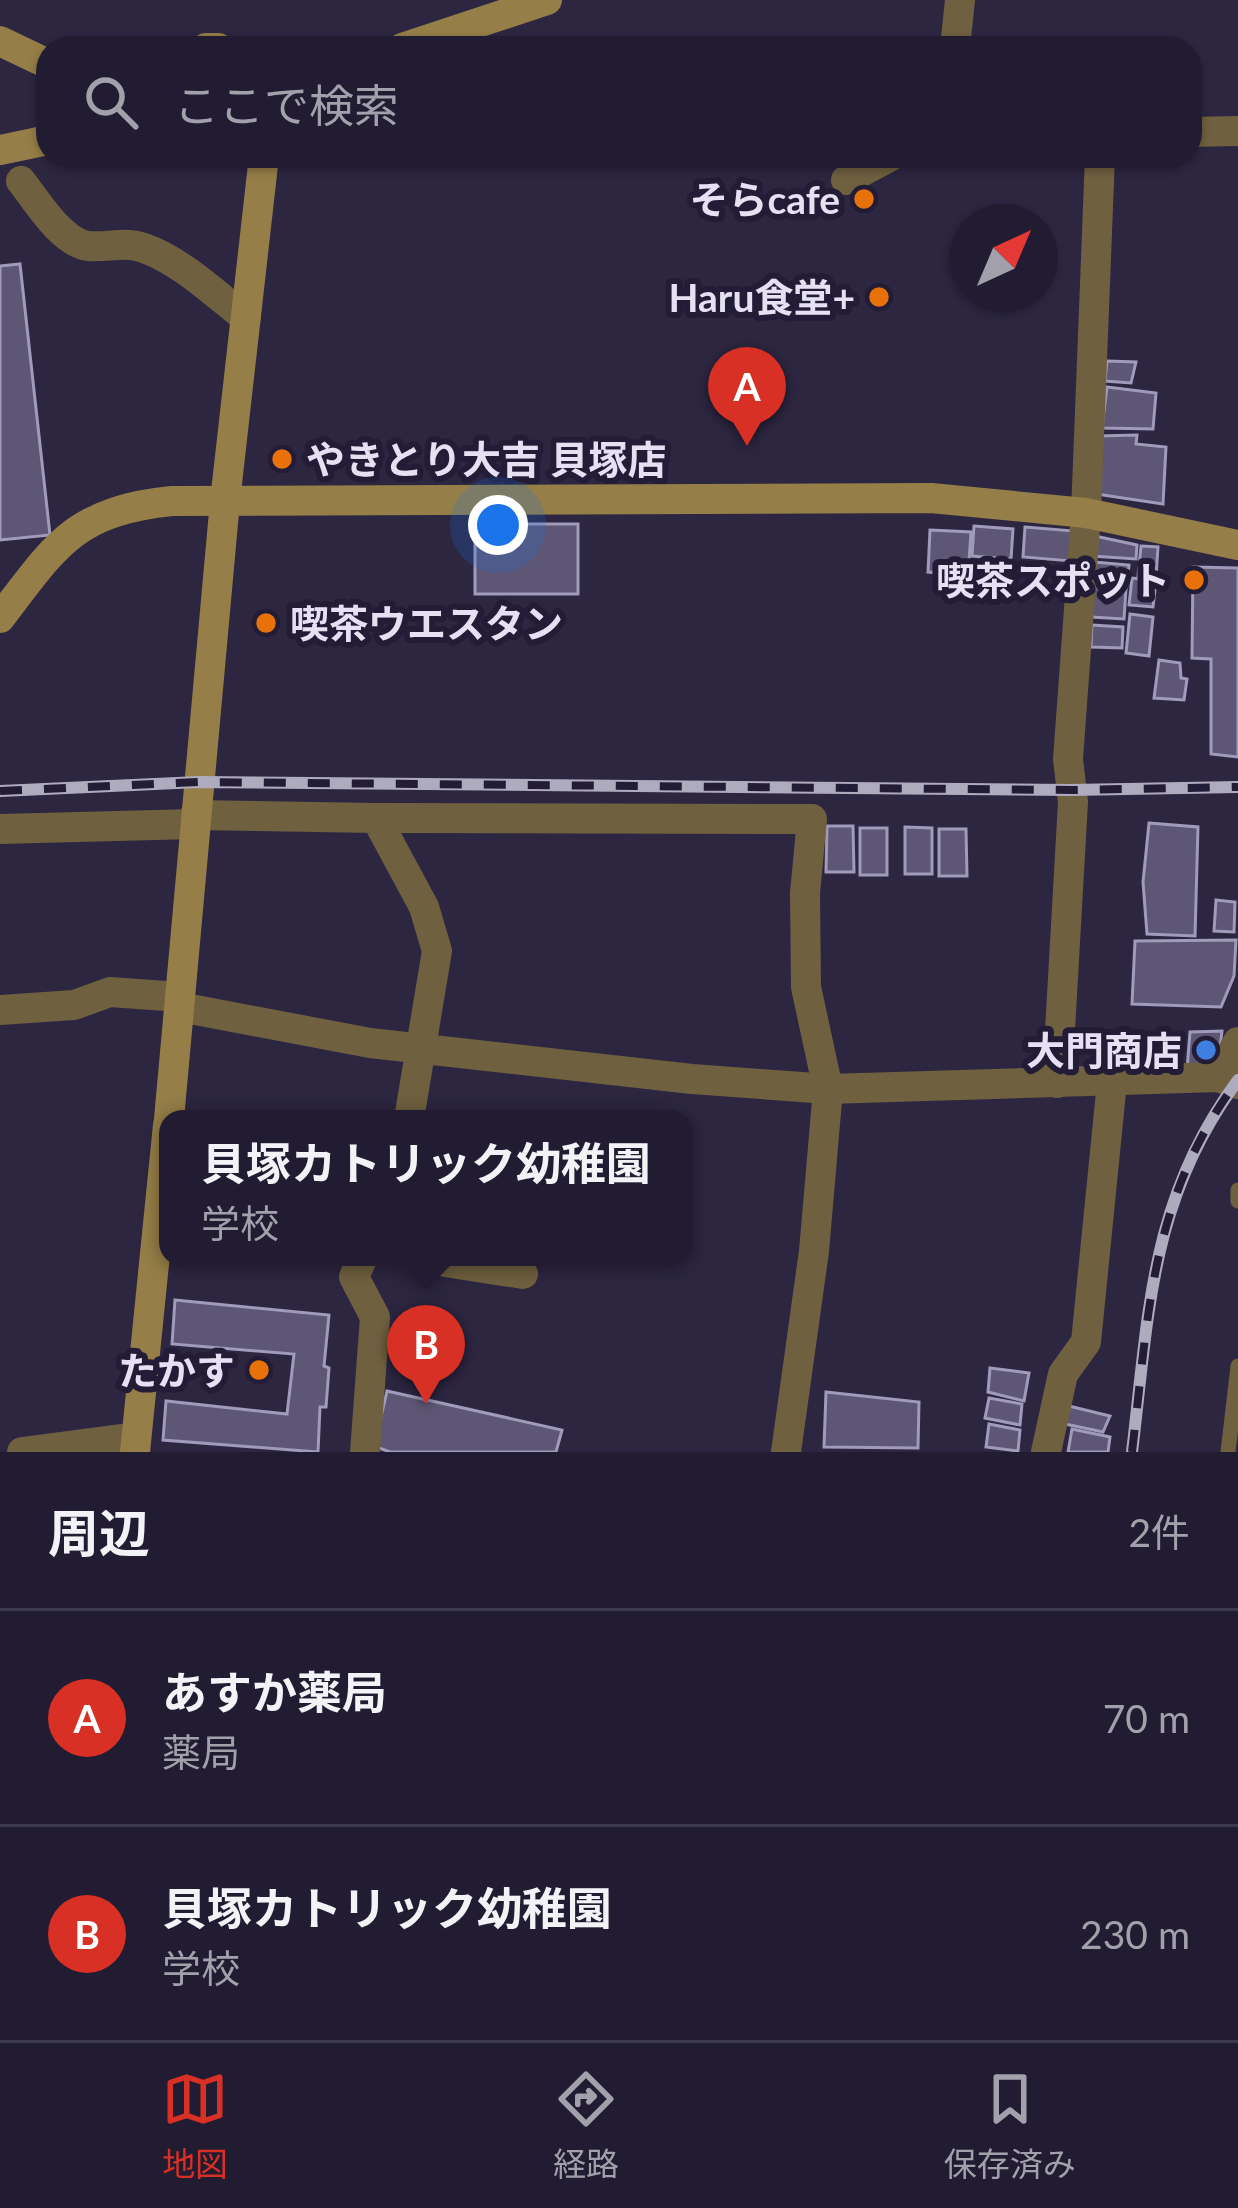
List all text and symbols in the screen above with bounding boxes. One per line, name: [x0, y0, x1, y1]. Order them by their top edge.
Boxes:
search box: [36, 36, 1202, 168]
icon: search: [78, 69, 144, 135]
text: ここで検索: [174, 78, 399, 132]
place label: そらcafe: [689, 176, 840, 222]
marker: そらcafe: [851, 186, 877, 212]
north arrow: [950, 204, 1058, 312]
place label: Haru食堂+: [669, 274, 855, 320]
marker: Haru食堂+: [866, 284, 892, 310]
pin: A: [708, 347, 786, 446]
place label: やきとり大吉 貝塚店: [306, 436, 666, 482]
marker: やきとり大吉 貝塚店: [269, 446, 295, 472]
your location: [468, 495, 528, 555]
place label: 喫茶スポット: [936, 557, 1170, 603]
marker: 喫茶スポット: [1181, 567, 1207, 593]
place label: 喫茶ウエスタン: [290, 600, 563, 646]
marker: 喫茶ウエスタン: [253, 610, 279, 636]
place label: 大門商店: [1026, 1027, 1182, 1073]
marker: 大門商店: [1193, 1037, 1219, 1063]
popup: [159, 1110, 693, 1266]
text: 貝塚カトリック幼稚園: [201, 1136, 651, 1190]
text: 学校: [201, 1200, 279, 1246]
pin: B: [387, 1305, 465, 1404]
place label: たかす: [118, 1347, 235, 1393]
marker: たかす: [246, 1357, 272, 1383]
text: 周辺: [48, 1502, 150, 1563]
text: 2件: [1128, 1509, 1190, 1555]
text: あすか薬局: [162, 1665, 387, 1719]
text: A: [73, 1695, 101, 1741]
text: 70 m: [1103, 1695, 1190, 1741]
text: 薬局: [162, 1729, 240, 1775]
text: 貝塚カトリック幼稚園: [162, 1881, 612, 1935]
text: B: [74, 1911, 100, 1957]
text: 230 m: [1080, 1911, 1190, 1957]
text: 学校: [162, 1945, 240, 1991]
tab: 地図: [162, 2066, 228, 2186]
tab: 経路: [553, 2066, 619, 2186]
tab: 保存済み: [944, 2066, 1076, 2186]

